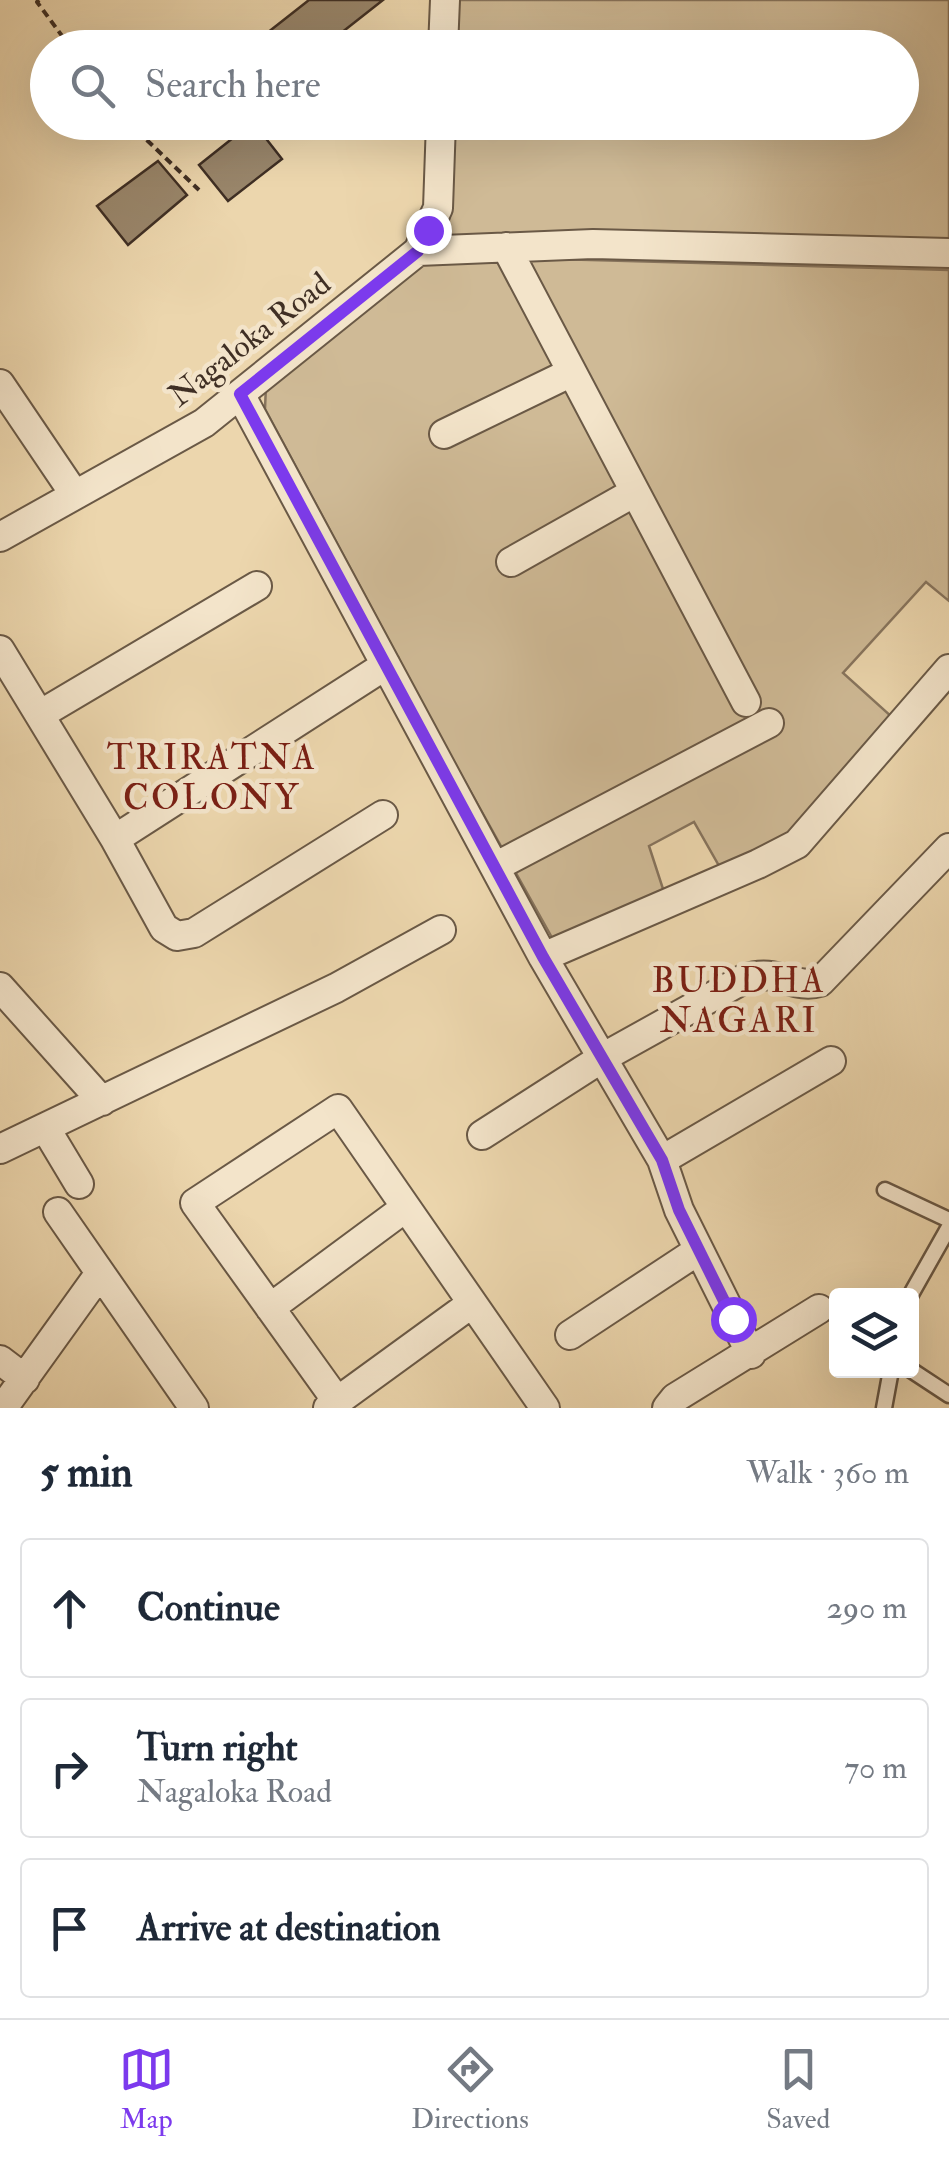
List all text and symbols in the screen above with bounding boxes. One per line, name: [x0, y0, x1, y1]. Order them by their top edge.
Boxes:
search box: [30, 30, 919, 140]
icon: search: [65, 58, 120, 113]
text: Search here: [145, 61, 321, 109]
route end: [406, 208, 452, 254]
street label: Nagaloka Road: [160, 264, 339, 416]
district label: TRIRATNA COLONY: [107, 736, 317, 820]
district label: BUDDHA NAGARI: [652, 959, 826, 1043]
map controls: [829, 1288, 919, 1378]
button: layers: [829, 1288, 919, 1378]
route start: [711, 1297, 757, 1343]
text: 5 min: [40, 1447, 133, 1499]
text: Walk · 360 m: [746, 1453, 909, 1493]
icon: ahead: [42, 1581, 97, 1636]
text: Continue: [137, 1584, 280, 1632]
text: 290 m: [826, 1588, 907, 1628]
text: Turn right: [137, 1724, 298, 1772]
icon: right: [42, 1741, 97, 1796]
text: 70 m: [844, 1748, 907, 1788]
text: Nagaloka Road: [137, 1772, 332, 1812]
icon: arrive: [42, 1901, 97, 1956]
text: Arrive at destination: [137, 1904, 441, 1952]
tab: Map: [119, 2042, 174, 2137]
tab: Directions: [411, 2042, 529, 2137]
tab: Saved: [766, 2042, 830, 2137]

